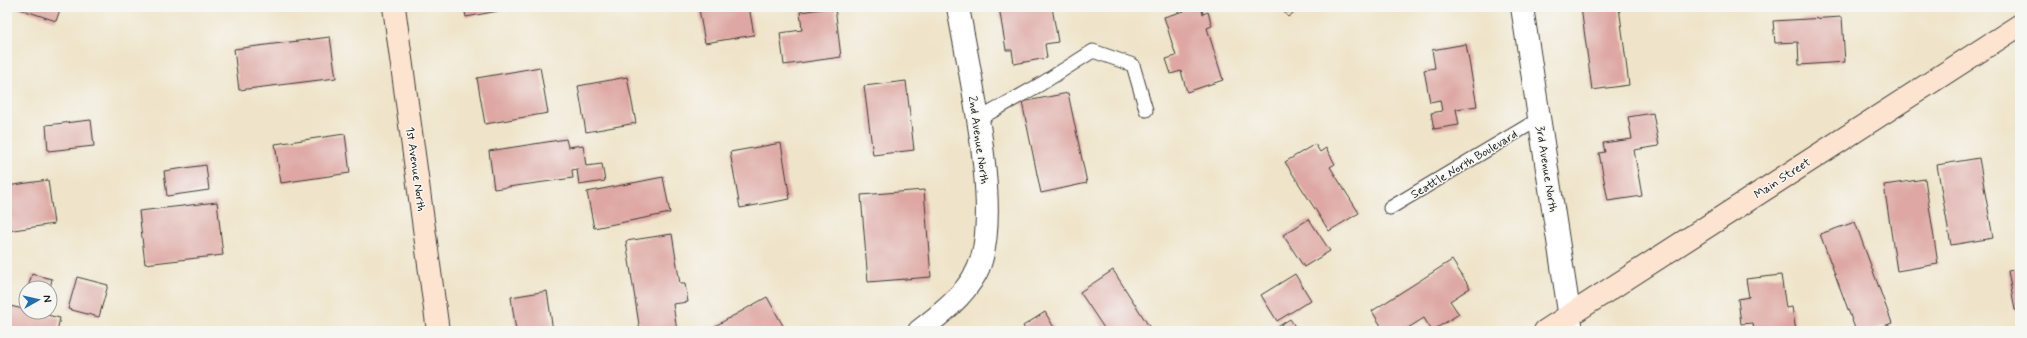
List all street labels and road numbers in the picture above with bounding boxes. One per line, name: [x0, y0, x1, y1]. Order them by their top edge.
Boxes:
street label: 2nd Avenue North: [964, 95, 992, 185]
street label: 3rd Avenue North: [1531, 125, 1561, 213]
street label: 1st Avenue North: [401, 126, 429, 213]
street label: Seattle North Boulevard: [1408, 127, 1521, 203]
street label: Main Street: [1751, 154, 1814, 203]

